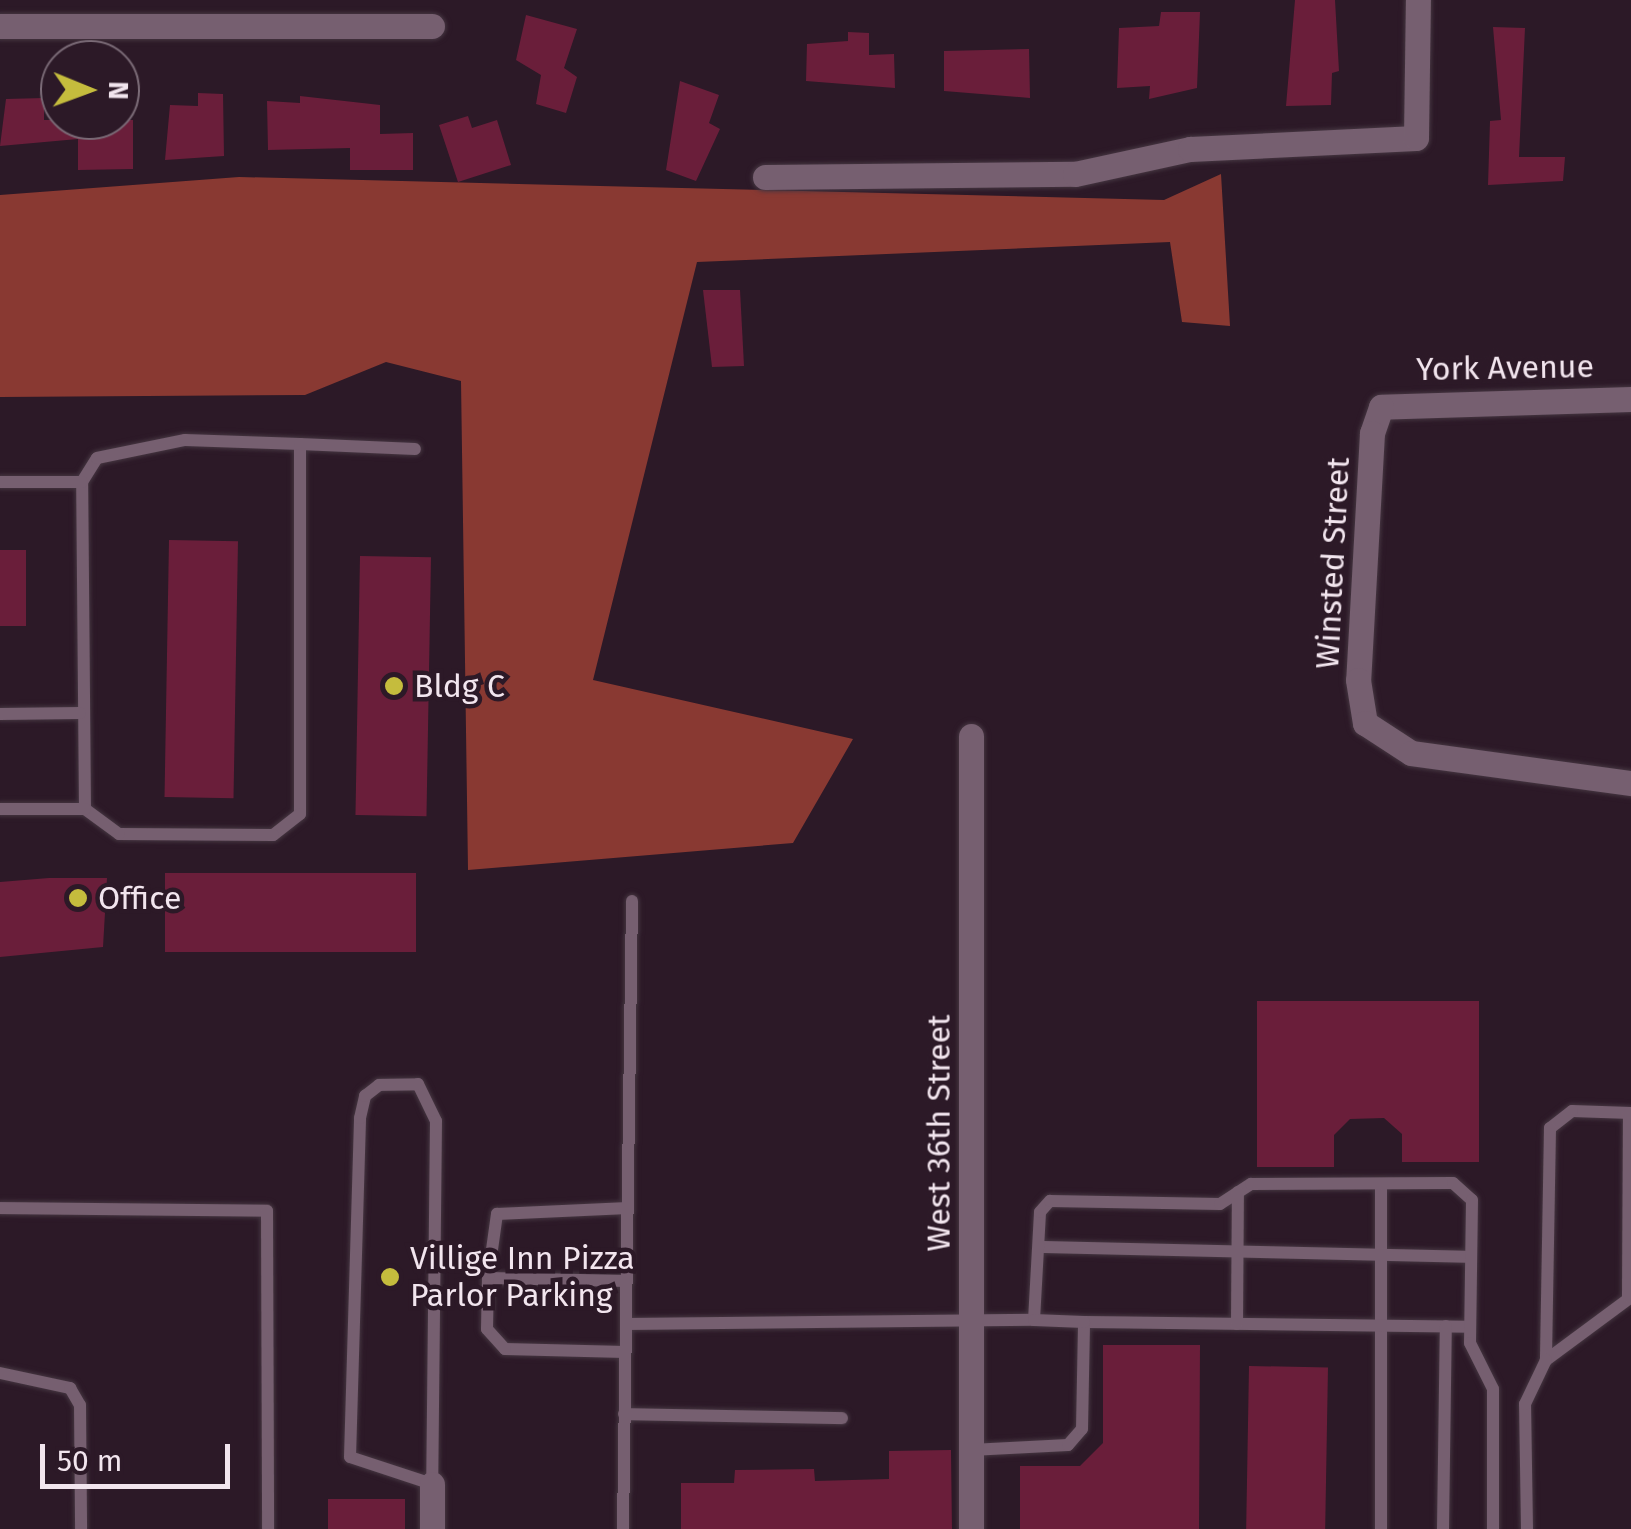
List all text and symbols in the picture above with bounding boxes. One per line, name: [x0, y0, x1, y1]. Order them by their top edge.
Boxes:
north arrow: [40, 40, 140, 140]
text: N: [102, 81, 135, 100]
street label: York Avenue: [1416, 347, 1594, 389]
street label: Winsted Street: [1308, 456, 1358, 670]
place label: Bldg C: [414, 667, 505, 705]
marker: Bldg C: [383, 675, 405, 697]
place label: Office: [98, 879, 181, 917]
marker: Office: [67, 887, 89, 909]
street label: West 36th Street: [920, 1014, 958, 1252]
place label: Villige Inn Pizza Parlor Parking: [410, 1240, 635, 1315]
marker: Villige Inn Pizza Parlor Parking: [379, 1266, 401, 1288]
scale bar: [45, 1424, 235, 1486]
text: 50 m: [57, 1443, 122, 1479]

